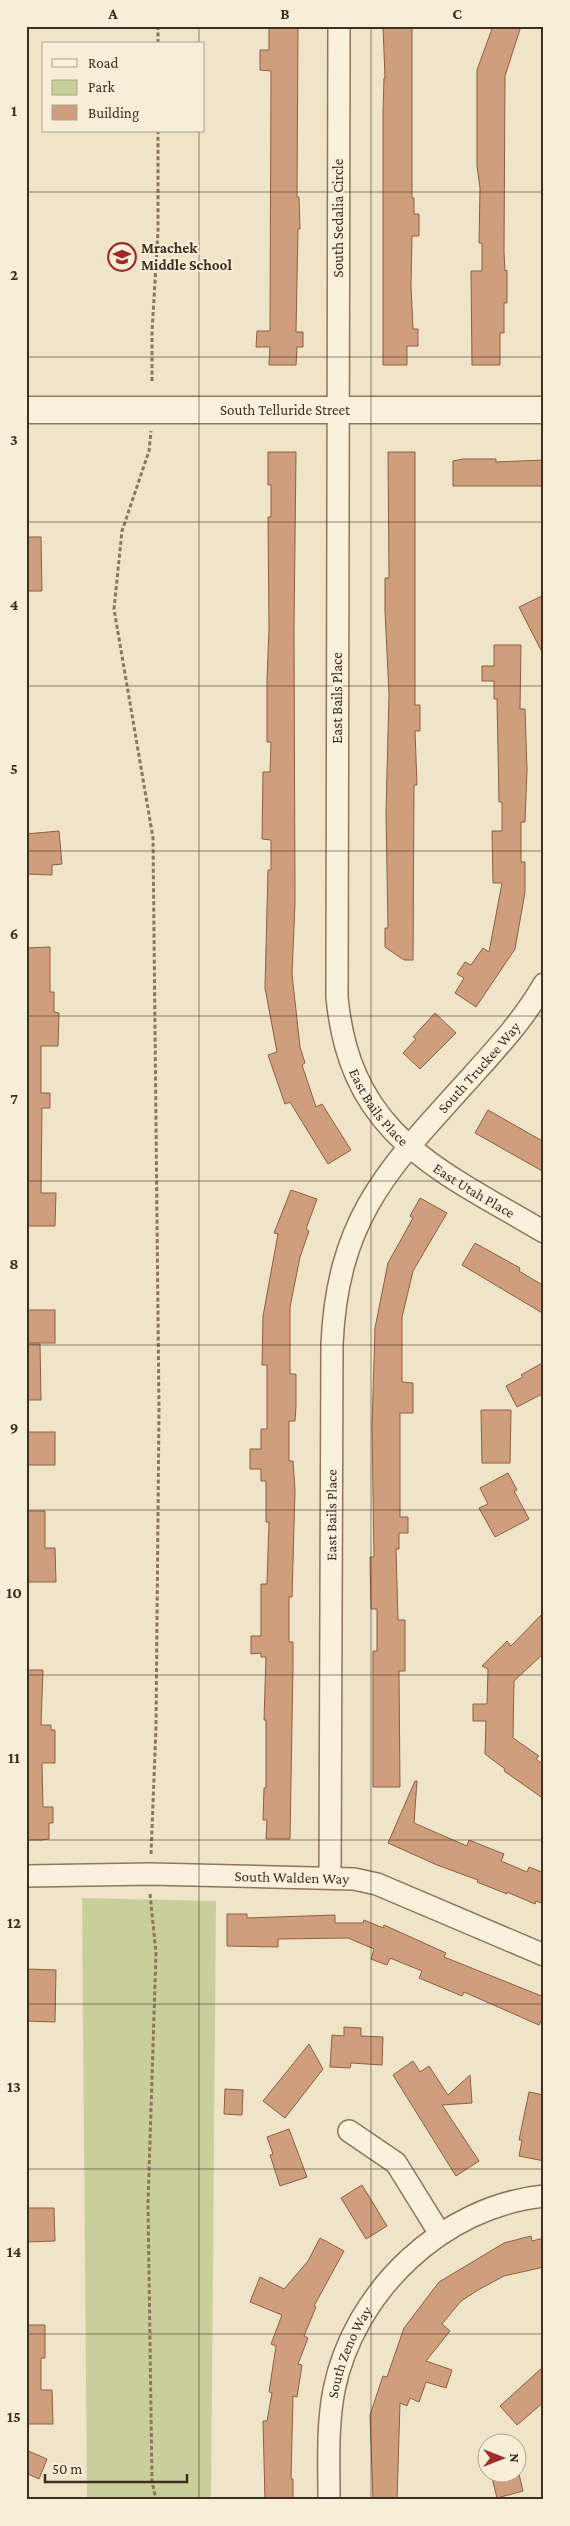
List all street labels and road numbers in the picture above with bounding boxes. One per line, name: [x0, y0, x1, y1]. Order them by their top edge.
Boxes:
street label: South Sedalia Circle: [330, 158, 346, 277]
street label: South Telluride Street: [220, 402, 351, 418]
street label: East Bails Place: [329, 652, 345, 744]
street label: South Truckee Way: [435, 1019, 524, 1116]
street label: East Bails Place: [346, 1066, 412, 1149]
street label: East Utah Place: [430, 1160, 518, 1221]
street label: East Bails Place: [323, 1469, 340, 1561]
street label: South Walden Way: [234, 1868, 349, 1888]
street label: South Zeno Way: [325, 2303, 376, 2400]

